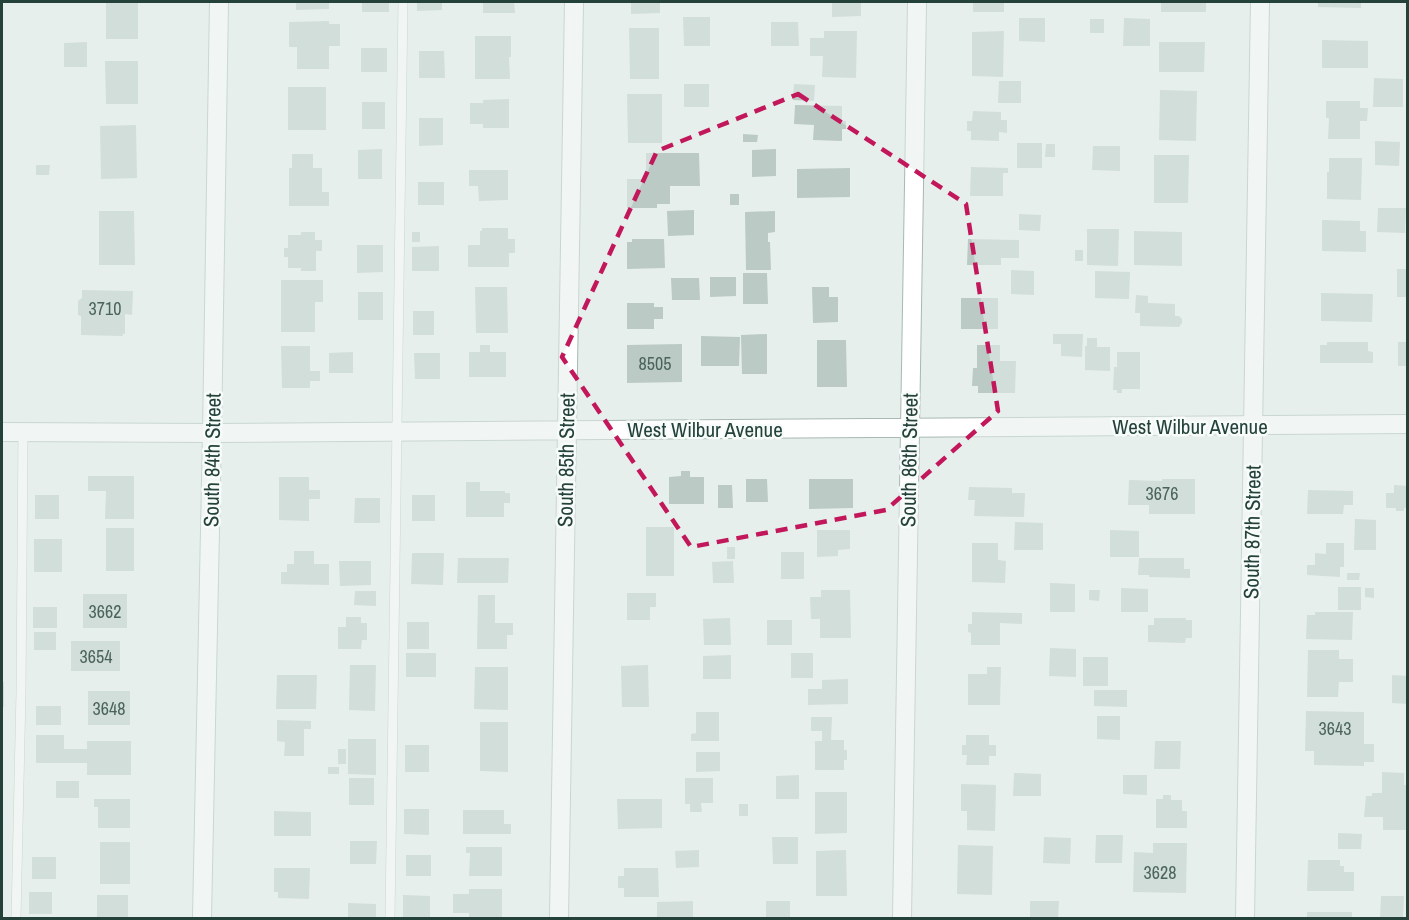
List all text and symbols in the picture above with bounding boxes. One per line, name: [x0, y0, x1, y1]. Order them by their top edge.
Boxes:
house number: 3710: [89, 296, 121, 321]
house number: 8505: [639, 351, 671, 376]
street label: South 84th Street: [196, 393, 228, 527]
street label: South 85th Street: [550, 393, 582, 527]
street label: South 86th Street: [893, 393, 925, 527]
street label: West Wilbur Avenue: [1112, 412, 1268, 441]
street label: West Wilbur Avenue: [627, 415, 783, 444]
street label: South 87th Street: [1236, 465, 1268, 599]
house number: 3676: [1146, 481, 1178, 506]
house number: 3662: [89, 599, 121, 624]
house number: 3654: [80, 644, 112, 669]
house number: 3648: [93, 696, 125, 721]
house number: 3643: [1319, 716, 1351, 741]
house number: 3628: [1144, 860, 1176, 885]

